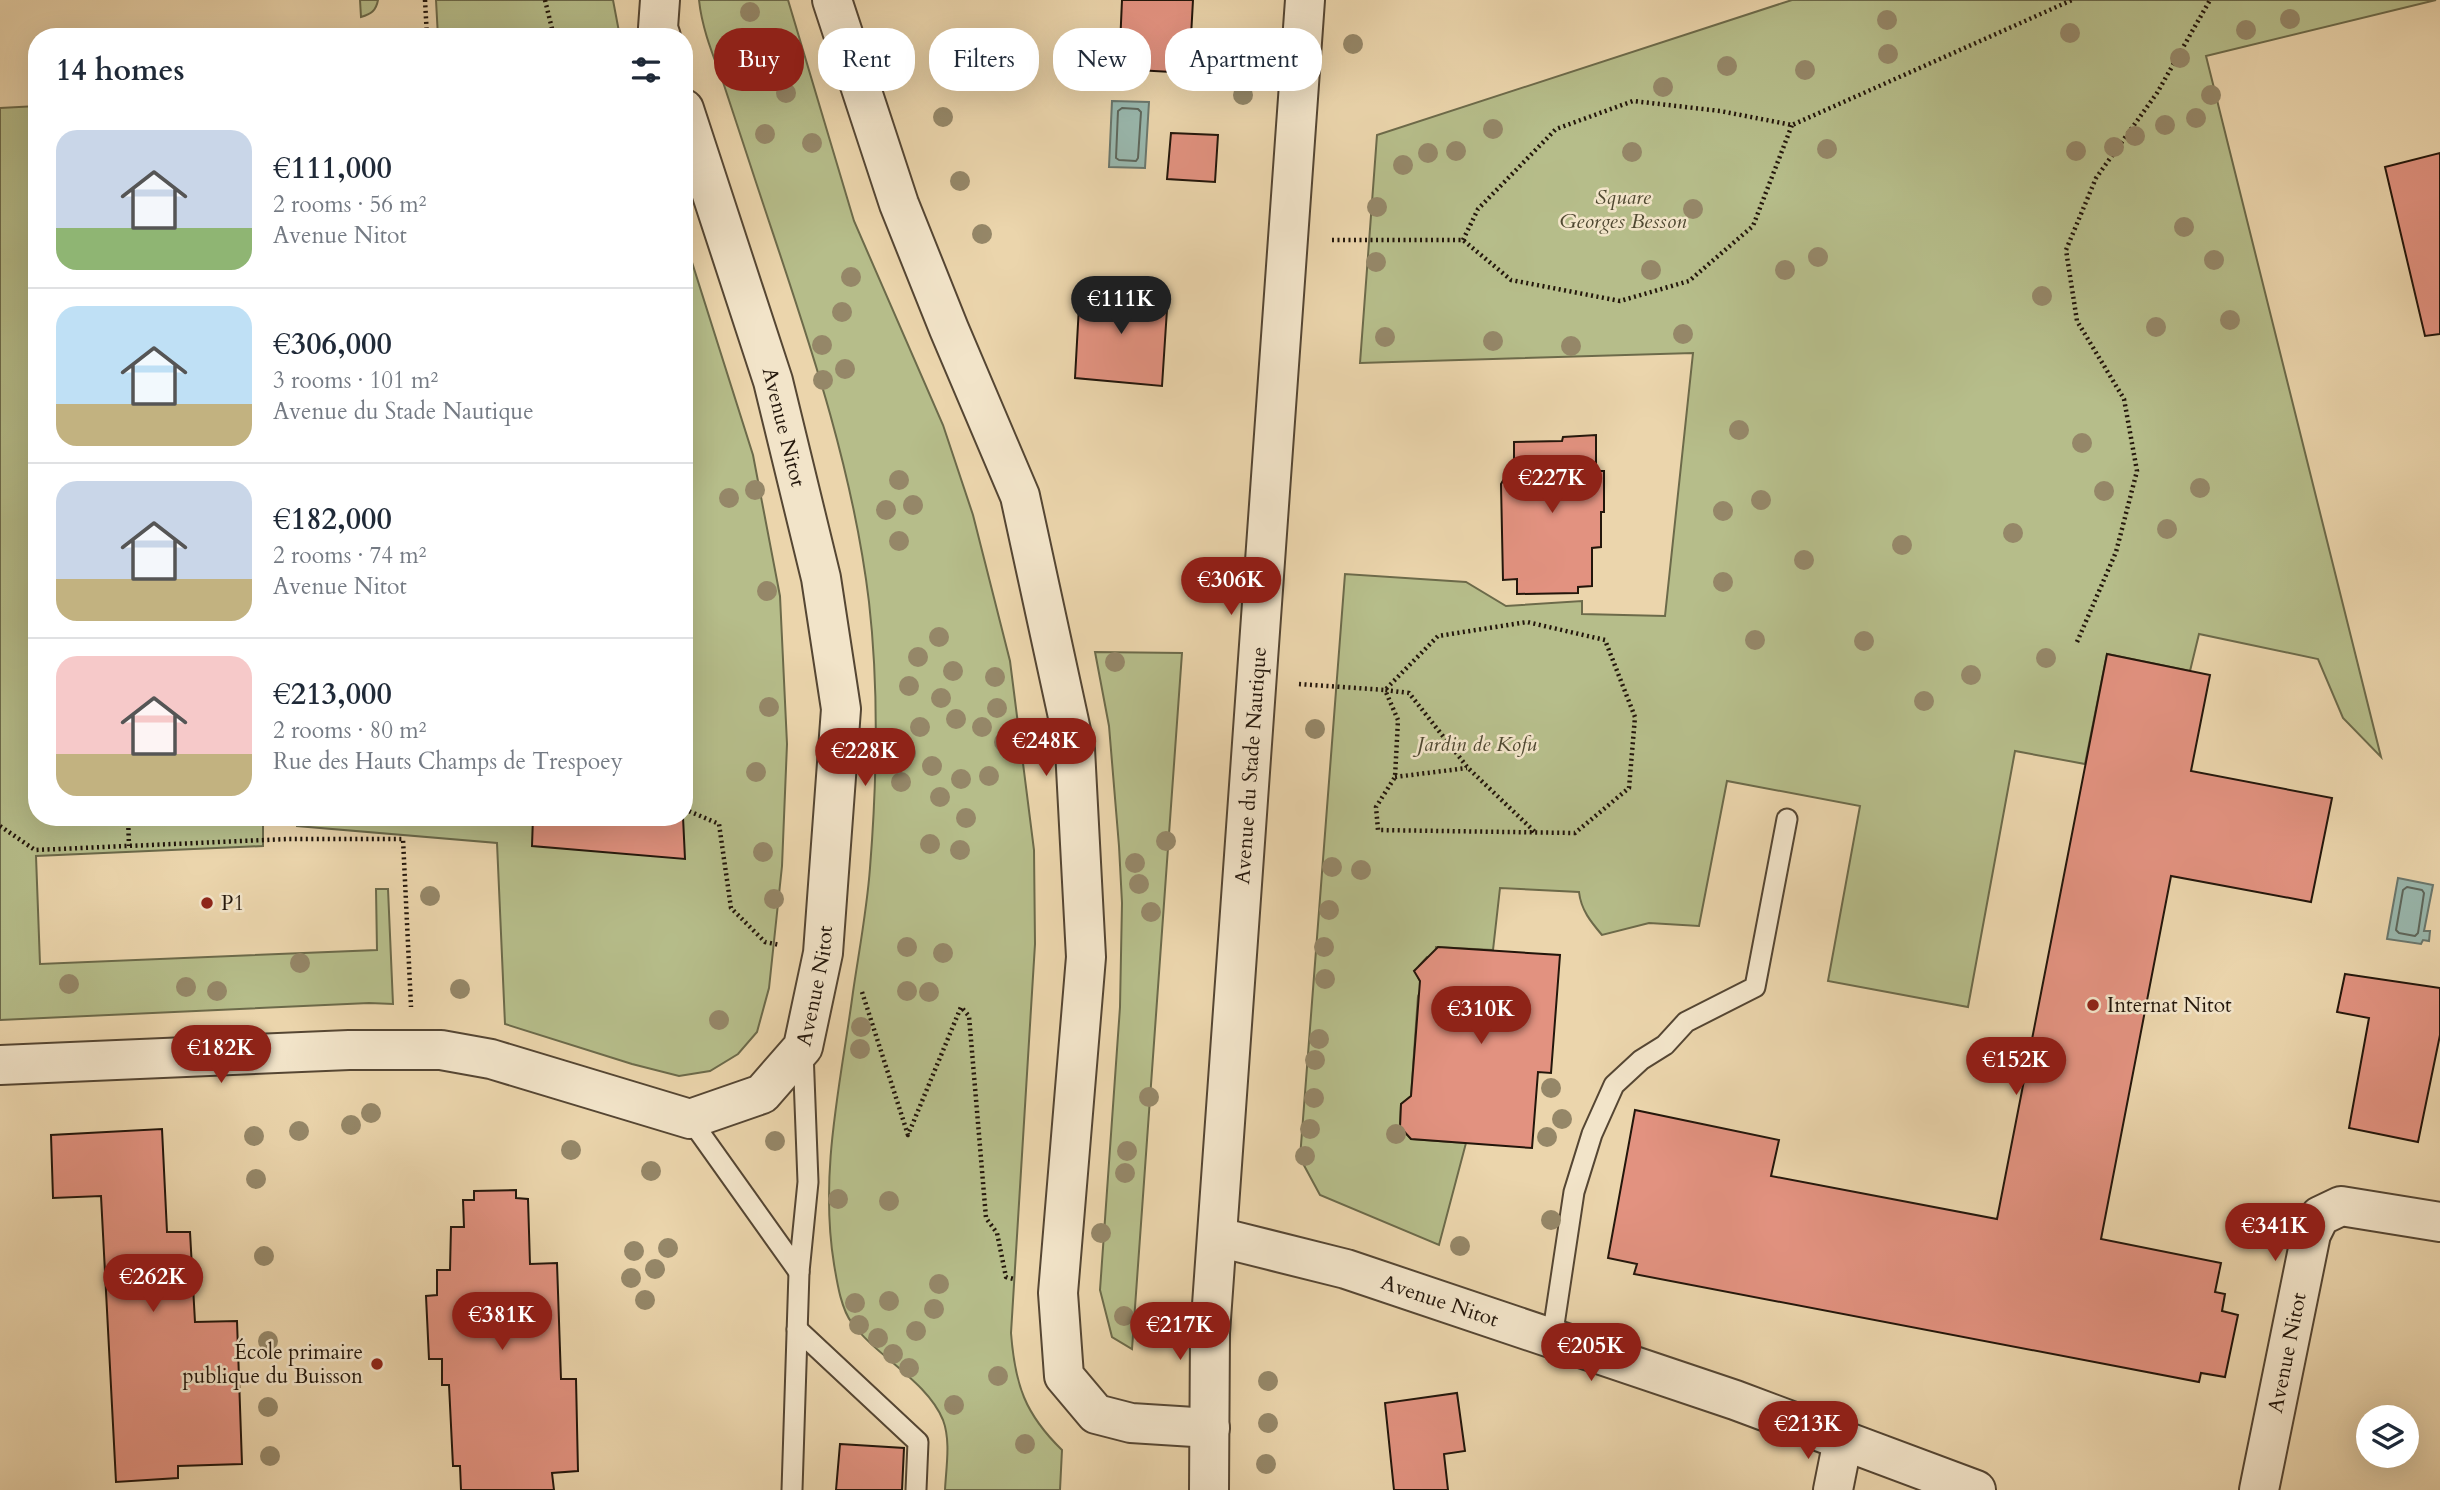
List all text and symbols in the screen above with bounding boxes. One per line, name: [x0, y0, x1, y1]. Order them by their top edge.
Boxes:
chip: Buy: [714, 28, 804, 91]
chip: Rent: [818, 28, 915, 91]
chip: Filters: [929, 28, 1039, 91]
chip: New: [1053, 28, 1151, 91]
chip: Apartment: [1165, 28, 1322, 91]
text: 14 homes: [56, 50, 185, 91]
icon: filters: [627, 51, 665, 89]
text: €111,000: [273, 148, 392, 189]
icon: home: [112, 158, 196, 242]
park label: Square Georges Besson: [1560, 183, 1687, 236]
text: 2 rooms · 56 m²: [273, 189, 426, 220]
text: Avenue Nitot: [273, 220, 407, 251]
pin: €111K: [1072, 276, 1170, 336]
text: €111K: [1087, 283, 1155, 314]
text: €306,000: [273, 324, 392, 365]
icon: home: [112, 334, 196, 418]
street label: Avenue Nitot: [755, 364, 812, 490]
text: 3 rooms · 101 m²: [273, 365, 438, 396]
text: Avenue du Stade Nautique: [273, 396, 534, 427]
pin: €227K: [1503, 456, 1601, 515]
text: €227K: [1518, 462, 1586, 493]
text: €182,000: [273, 499, 392, 540]
icon: home: [112, 509, 196, 593]
text: 2 rooms · 74 m²: [273, 540, 426, 571]
pin: €306K: [1182, 558, 1280, 617]
text: €306K: [1197, 564, 1265, 595]
text: Avenue Nitot: [273, 571, 407, 602]
street label: Avenue du Stade Nautique: [1228, 646, 1274, 885]
text: €213,000: [273, 674, 392, 715]
icon: home: [112, 684, 196, 768]
text: 2 rooms · 80 m²: [273, 715, 426, 746]
pin: €248K: [997, 718, 1095, 778]
text: €248K: [1012, 725, 1080, 756]
pin: €228K: [816, 728, 914, 788]
park label: Jardin de Kofu: [1412, 730, 1537, 759]
text: €228K: [831, 735, 899, 766]
text: Rue des Hauts Champs de Trespoey: [273, 746, 623, 777]
place label: P1: [221, 889, 244, 918]
marker: P1: [199, 895, 215, 911]
street label: Avenue Nitot: [790, 924, 840, 1049]
pin: €310K: [1432, 986, 1530, 1046]
place label: Internat Nitot: [2107, 991, 2232, 1020]
text: €310K: [1447, 993, 1515, 1024]
marker: Internat Nitot: [2085, 997, 2101, 1013]
pin: €182K: [172, 1026, 270, 1085]
text: €182K: [187, 1032, 255, 1063]
pin: €152K: [1967, 1038, 2065, 1097]
text: €152K: [1982, 1044, 2050, 1075]
pin: €341K: [2226, 1204, 2324, 1263]
text: €341K: [2241, 1210, 2309, 1241]
pin: €262K: [104, 1254, 202, 1314]
text: €262K: [119, 1261, 187, 1292]
street label: Avenue Nitot: [1377, 1268, 1503, 1334]
street label: Avenue Nitot: [2261, 1290, 2314, 1416]
pin: €381K: [453, 1292, 551, 1352]
text: €381K: [468, 1299, 536, 1330]
pin: €217K: [1131, 1302, 1229, 1362]
text: €217K: [1146, 1309, 1214, 1340]
pin: €205K: [1542, 1324, 1640, 1383]
text: €205K: [1557, 1330, 1625, 1361]
place label: École primaire publique du Buisson: [182, 1338, 363, 1391]
marker: École primaire publique du Buisson: [369, 1356, 385, 1372]
pin: €213K: [1759, 1402, 1857, 1461]
map controls: [2356, 1405, 2419, 1468]
button: layers: [2356, 1405, 2419, 1468]
text: €213K: [1774, 1408, 1842, 1439]

